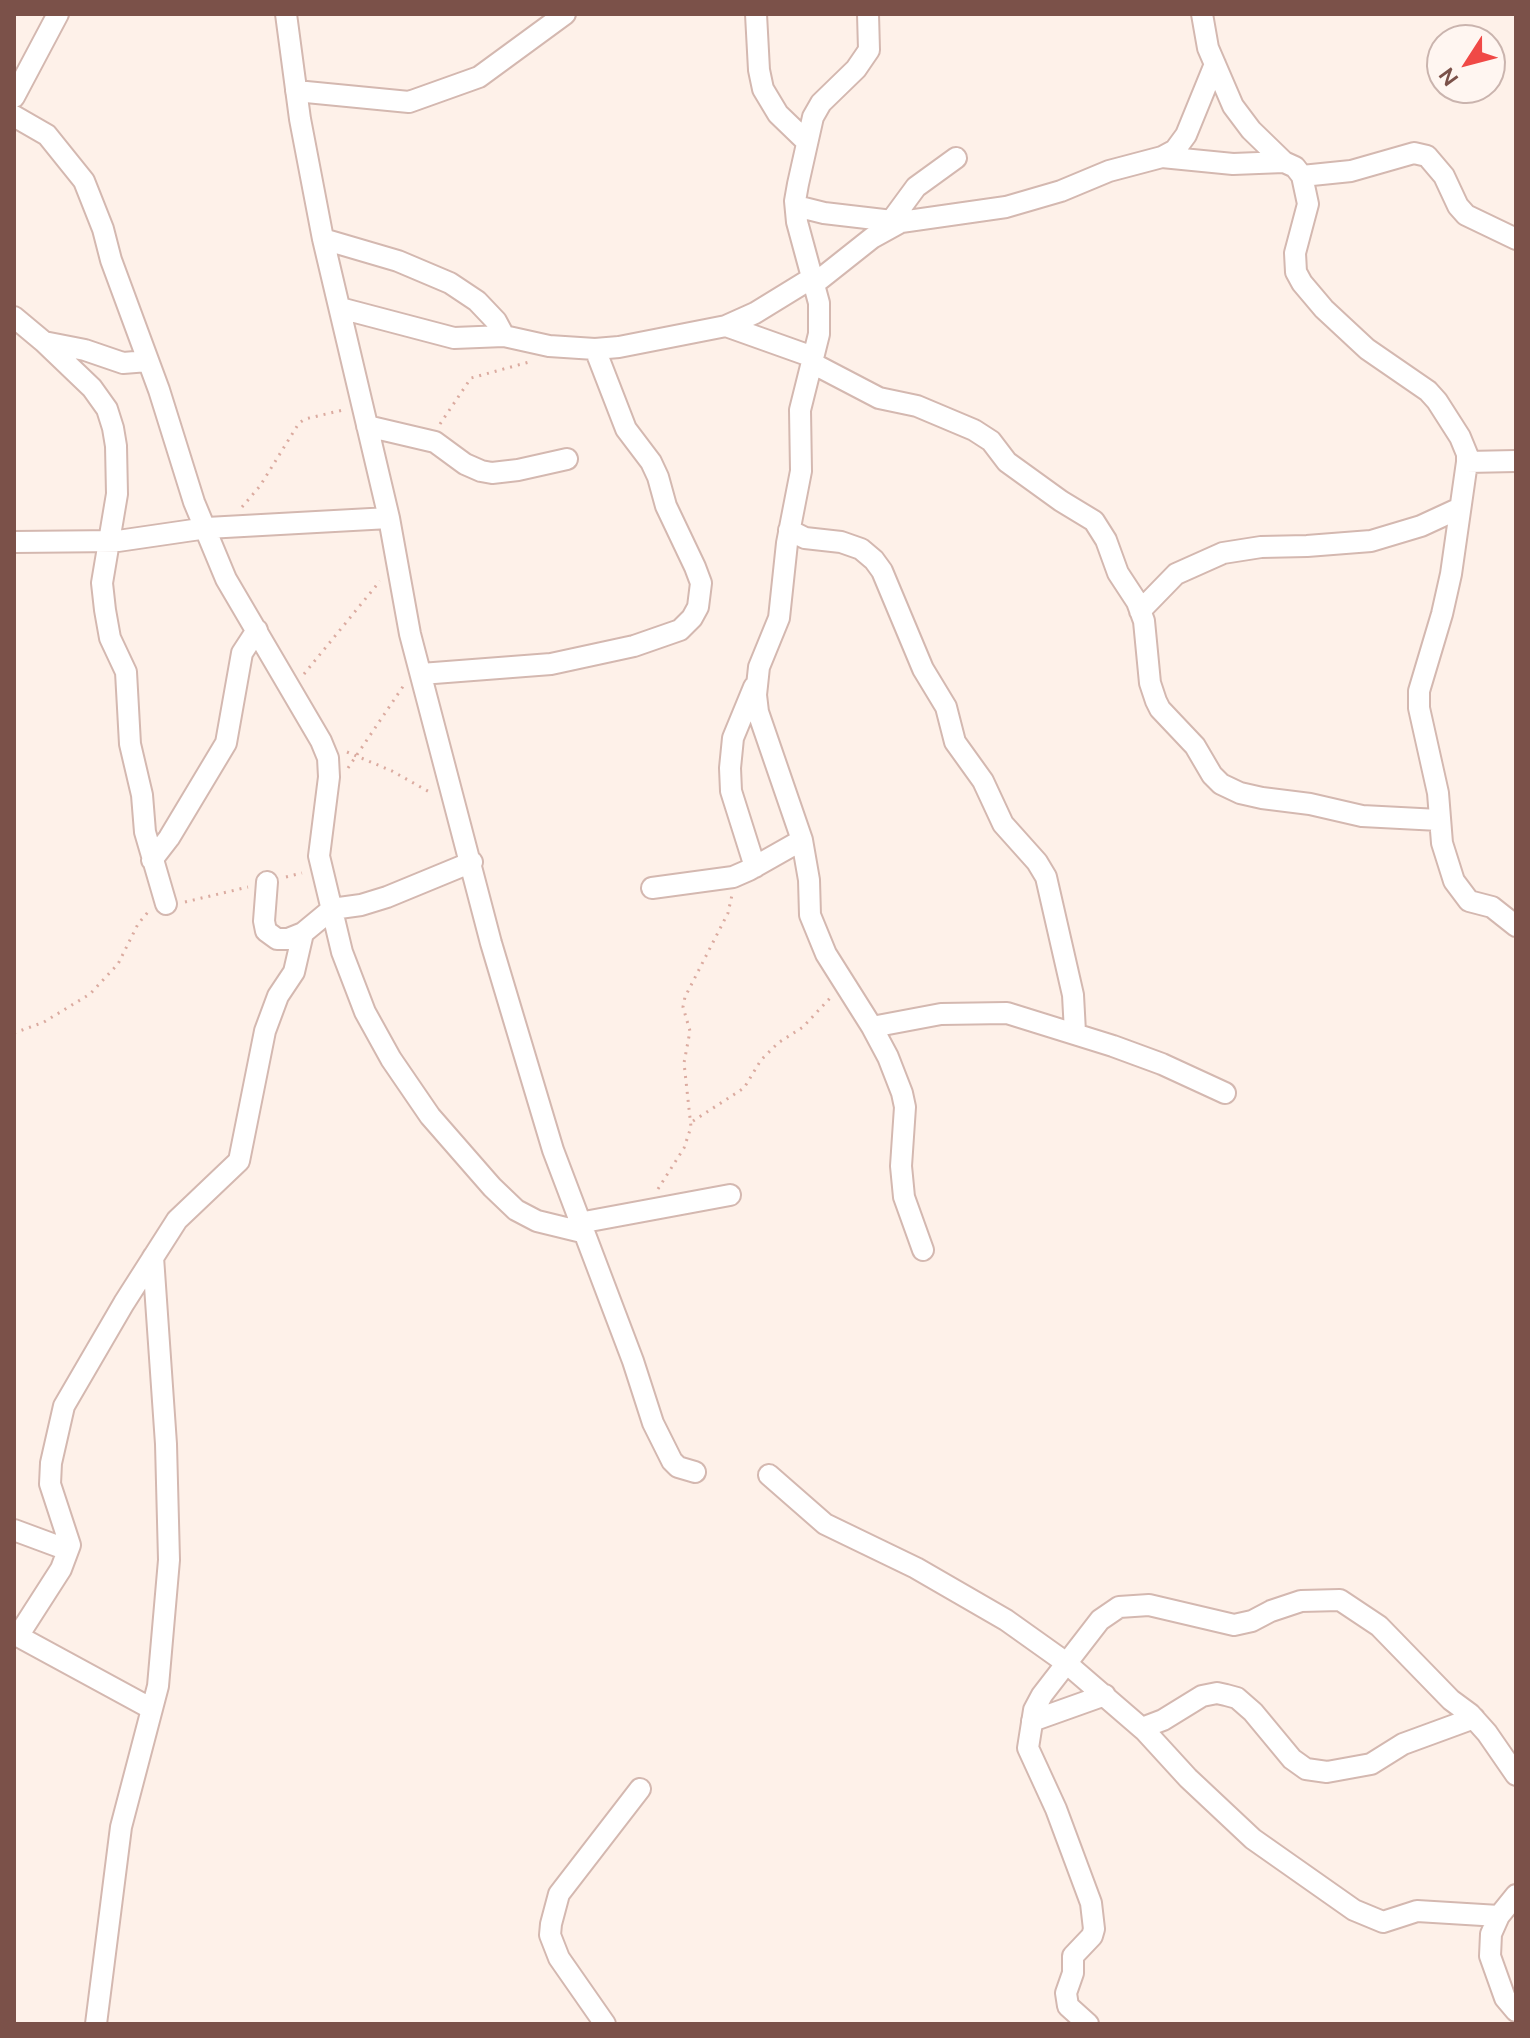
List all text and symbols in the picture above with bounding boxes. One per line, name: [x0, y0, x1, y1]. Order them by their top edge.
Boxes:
north arrow: [1426, 24, 1506, 104]
text: N: [1433, 63, 1463, 91]

